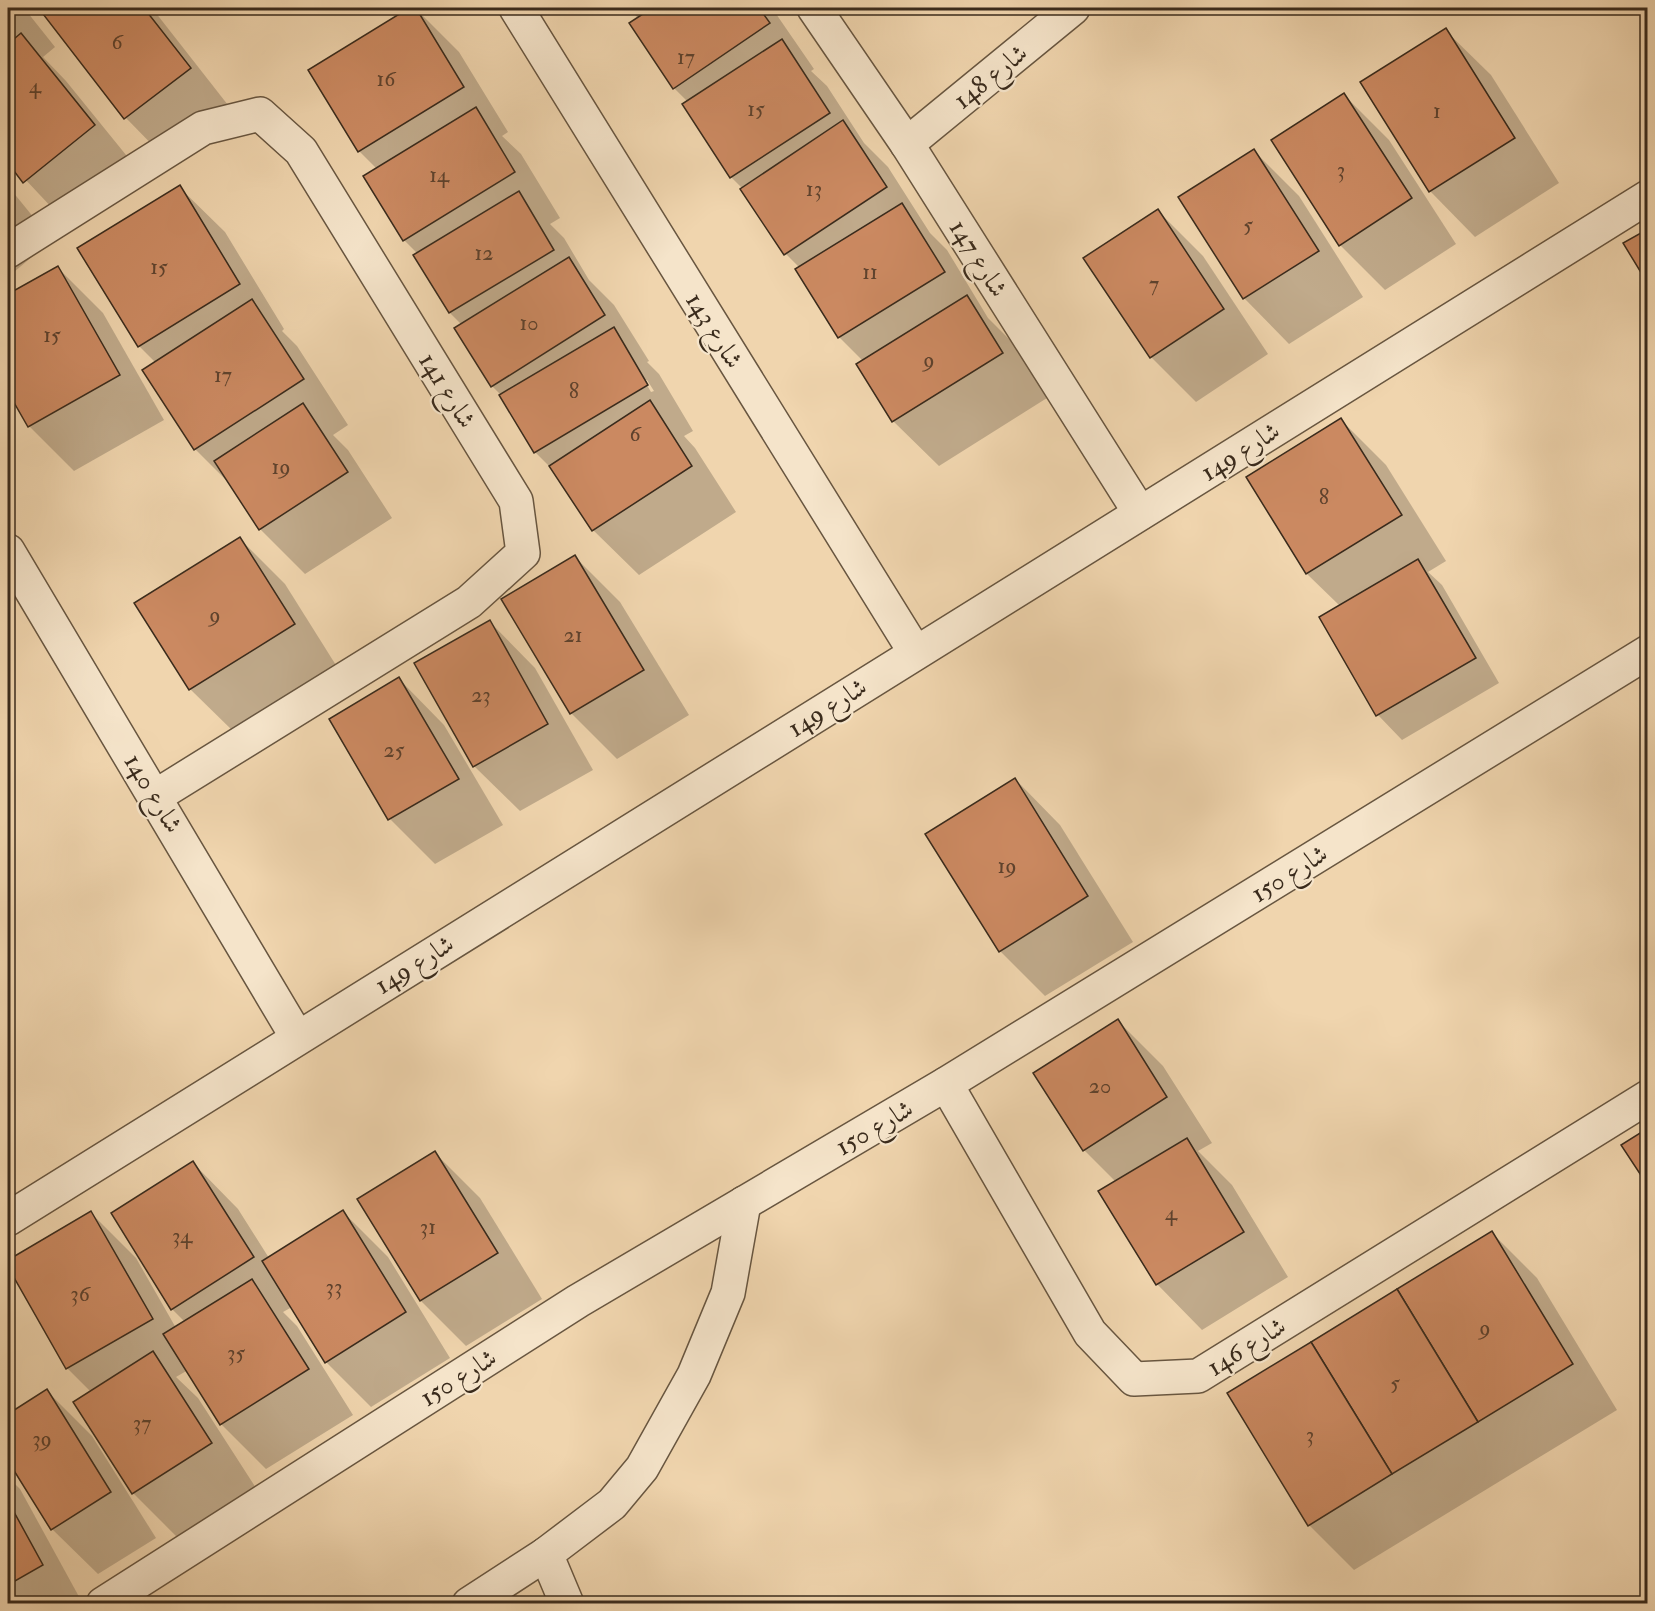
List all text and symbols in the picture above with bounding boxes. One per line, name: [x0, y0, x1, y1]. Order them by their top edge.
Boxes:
house number: 6: [111, 28, 124, 56]
street label: شارع 148: [947, 37, 1037, 120]
house number: 17: [677, 43, 695, 71]
house number: 16: [377, 65, 397, 93]
house number: 4: [29, 72, 42, 100]
house number: 15: [747, 95, 765, 123]
house number: 1: [1433, 97, 1441, 125]
house number: 3: [1337, 156, 1345, 184]
house number: 14: [429, 161, 450, 189]
house number: 13: [806, 175, 822, 203]
house number: 5: [1243, 211, 1253, 239]
street label: شارع 147: [938, 214, 1014, 306]
house number: 12: [474, 239, 494, 267]
house number: 15: [150, 253, 168, 281]
house number: 11: [862, 258, 878, 286]
house number: 7: [1149, 270, 1159, 298]
street label: شارع 143: [674, 286, 750, 377]
house number: 10: [519, 309, 539, 337]
house number: 15: [43, 321, 61, 349]
house number: 9: [921, 346, 935, 374]
street label: شارع 141: [407, 347, 483, 437]
house number: 17: [214, 361, 232, 389]
house number: 8: [569, 377, 579, 405]
street label: شارع 149: [1195, 415, 1289, 493]
house number: 6: [629, 420, 642, 448]
house number: 19: [271, 453, 291, 481]
house number: 8: [1319, 483, 1329, 511]
house number: 9: [207, 601, 221, 629]
house number: 21: [563, 621, 583, 649]
street label: شارع 149: [782, 671, 876, 749]
house number: 23: [471, 681, 491, 709]
house number: 25: [384, 736, 405, 764]
street label: شارع 140: [113, 748, 189, 842]
street label: شارع 150: [1245, 838, 1336, 914]
house number: 19: [997, 852, 1017, 880]
street label: شارع 149: [369, 928, 463, 1006]
house number: 20: [1089, 1072, 1111, 1100]
street label: شارع 150: [830, 1093, 922, 1167]
house number: 4: [1165, 1199, 1178, 1227]
house number: 31: [420, 1213, 436, 1241]
house number: 34: [172, 1222, 193, 1250]
house number: 33: [326, 1273, 342, 1301]
house number: 36: [70, 1280, 92, 1308]
street label: شارع 146: [1201, 1310, 1295, 1388]
house number: 9: [1477, 1314, 1491, 1342]
house number: 35: [227, 1339, 245, 1367]
street label: شارع 150: [414, 1342, 505, 1418]
house number: 5: [1390, 1369, 1400, 1397]
house number: 37: [133, 1409, 151, 1437]
house number: 3: [1306, 1421, 1314, 1449]
house number: 39: [32, 1425, 52, 1453]

